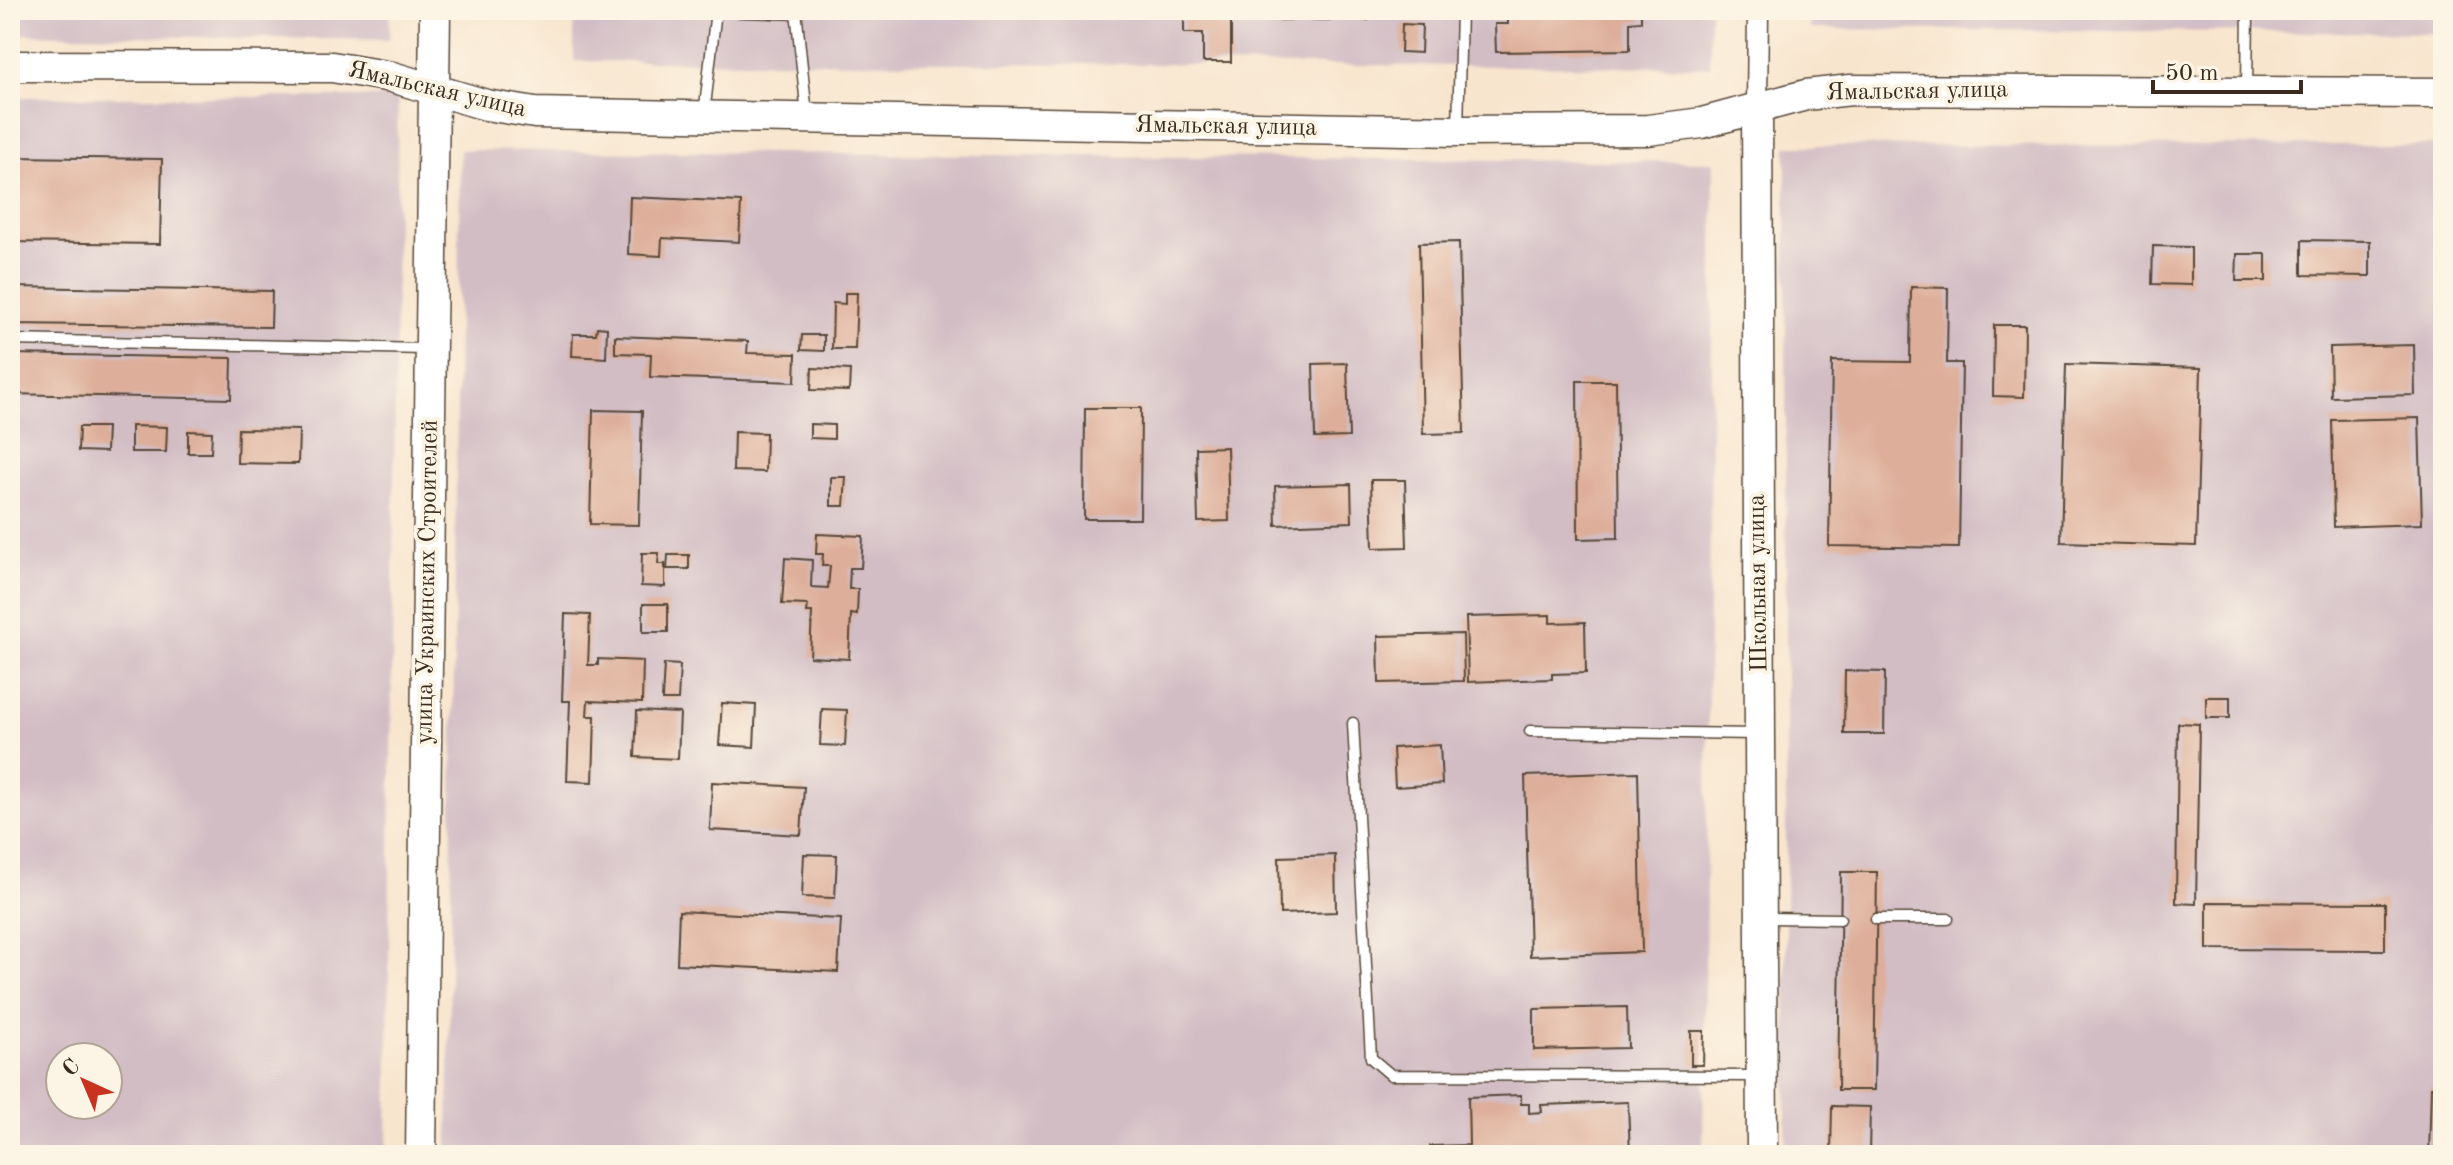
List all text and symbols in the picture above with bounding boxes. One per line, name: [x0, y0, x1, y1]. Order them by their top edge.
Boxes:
scale bar: [2153, 44, 2301, 94]
street label: Ямальская улица: [346, 58, 528, 122]
text: 50 m: [2165, 62, 2219, 86]
street label: Ямальская улица: [1826, 78, 2008, 106]
street label: Ямальская улица: [1135, 113, 1317, 141]
street label: улица Украинских Строителей: [413, 420, 443, 744]
street label: Школьная улица: [1745, 494, 1773, 672]
north arrow: [44, 1041, 124, 1121]
text: С: [59, 1055, 84, 1081]

